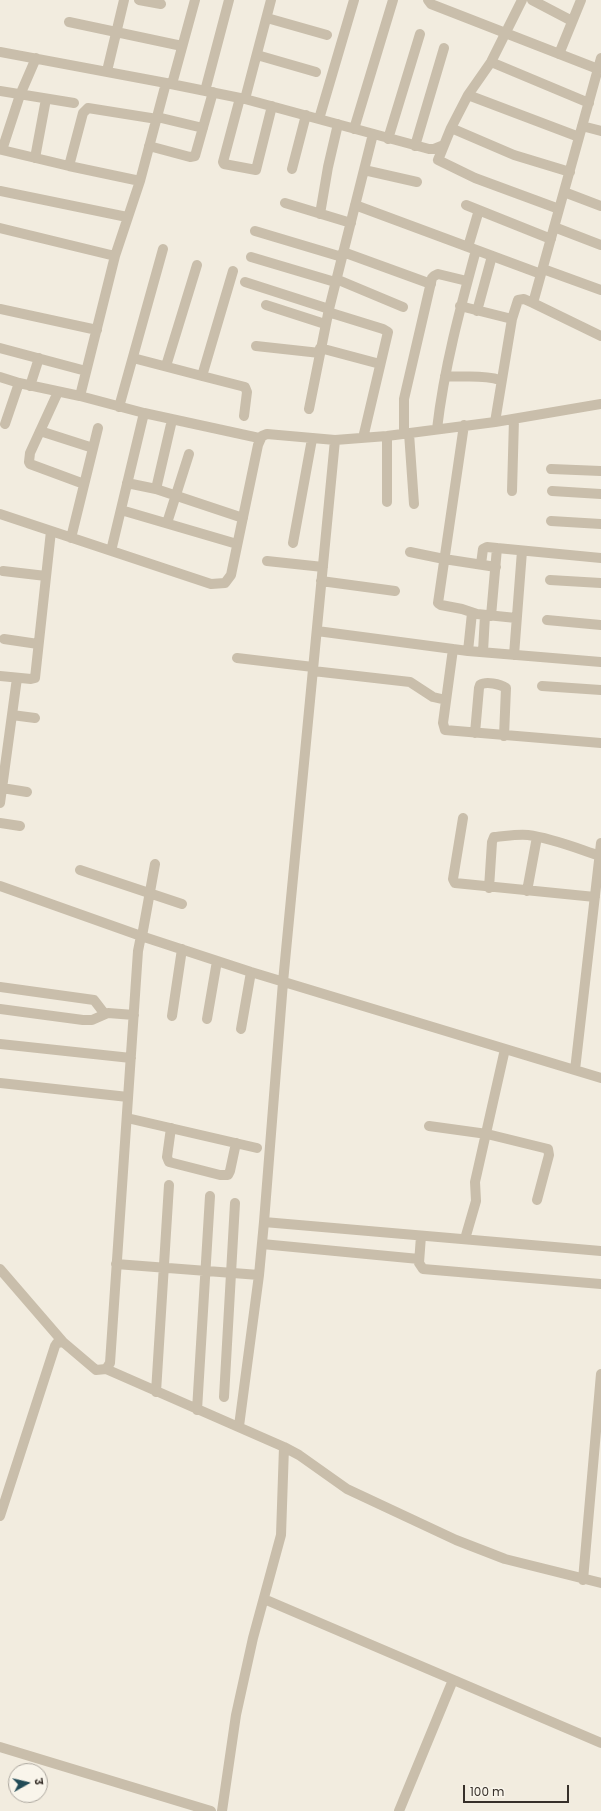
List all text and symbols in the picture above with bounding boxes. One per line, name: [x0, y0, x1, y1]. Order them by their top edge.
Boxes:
north arrow: [8, 1763, 48, 1803]
text: उ: [31, 1777, 47, 1786]
scale bar: [465, 1777, 571, 1803]
text: 100 m: [470, 1783, 504, 1800]

